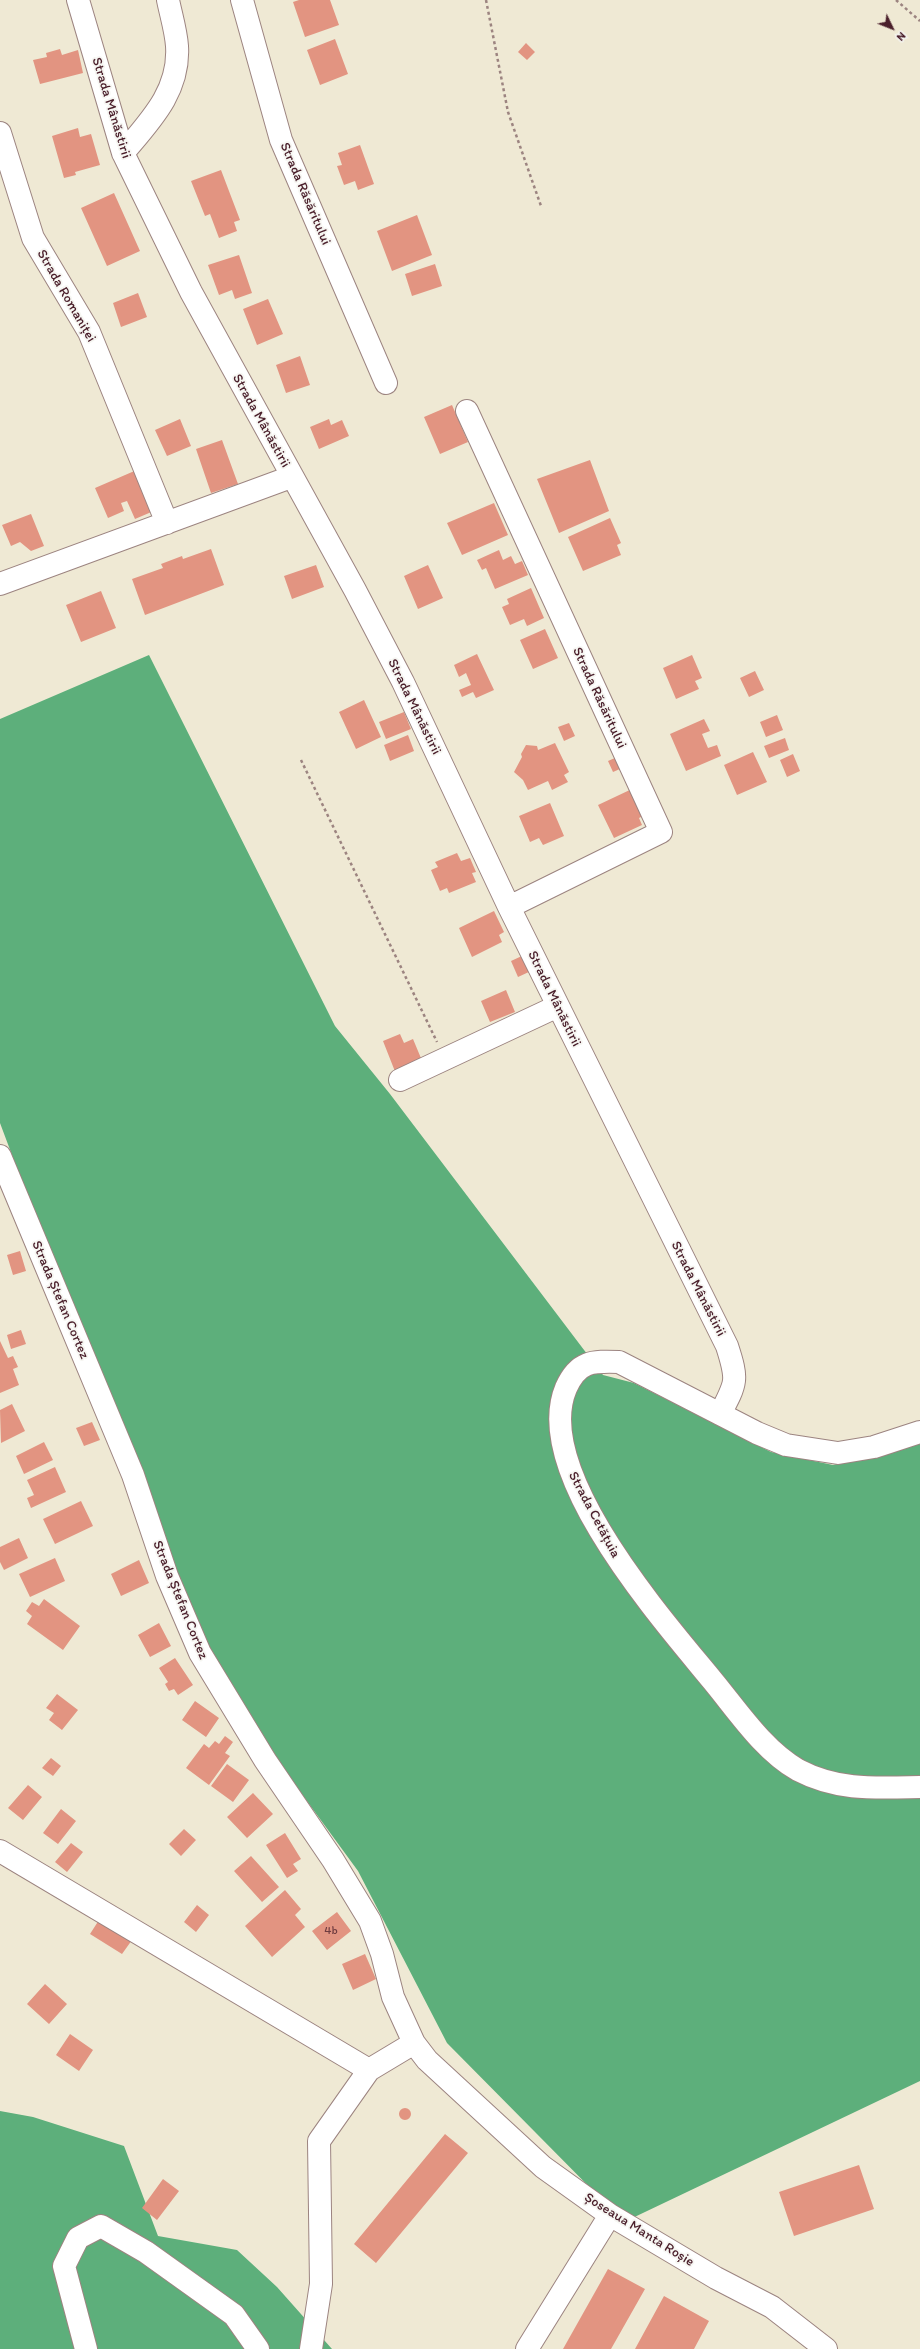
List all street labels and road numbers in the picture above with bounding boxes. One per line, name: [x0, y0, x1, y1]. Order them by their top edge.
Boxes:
street label: Strada Mânăstirii: [88, 56, 134, 160]
street label: Strada Răsăritului: [276, 140, 334, 248]
street label: Strada Romaniței: [33, 247, 99, 345]
street label: Strada Mânăstirii: [228, 371, 294, 471]
street label: Strada Răsăritului: [568, 645, 630, 751]
street label: Strada Mânăstirii: [384, 656, 444, 758]
street label: Strada Mânăstirii: [524, 948, 584, 1050]
street label: Strada Ștefan Cortez: [28, 1238, 92, 1362]
street label: Strada Mânăstirii: [667, 1239, 729, 1339]
street label: Strada Cetățuia: [564, 1469, 624, 1561]
street label: Strada Ștefan Cortez: [149, 1538, 211, 1662]
street label: Șoseaua Manta Roșie: [581, 2189, 697, 2271]

